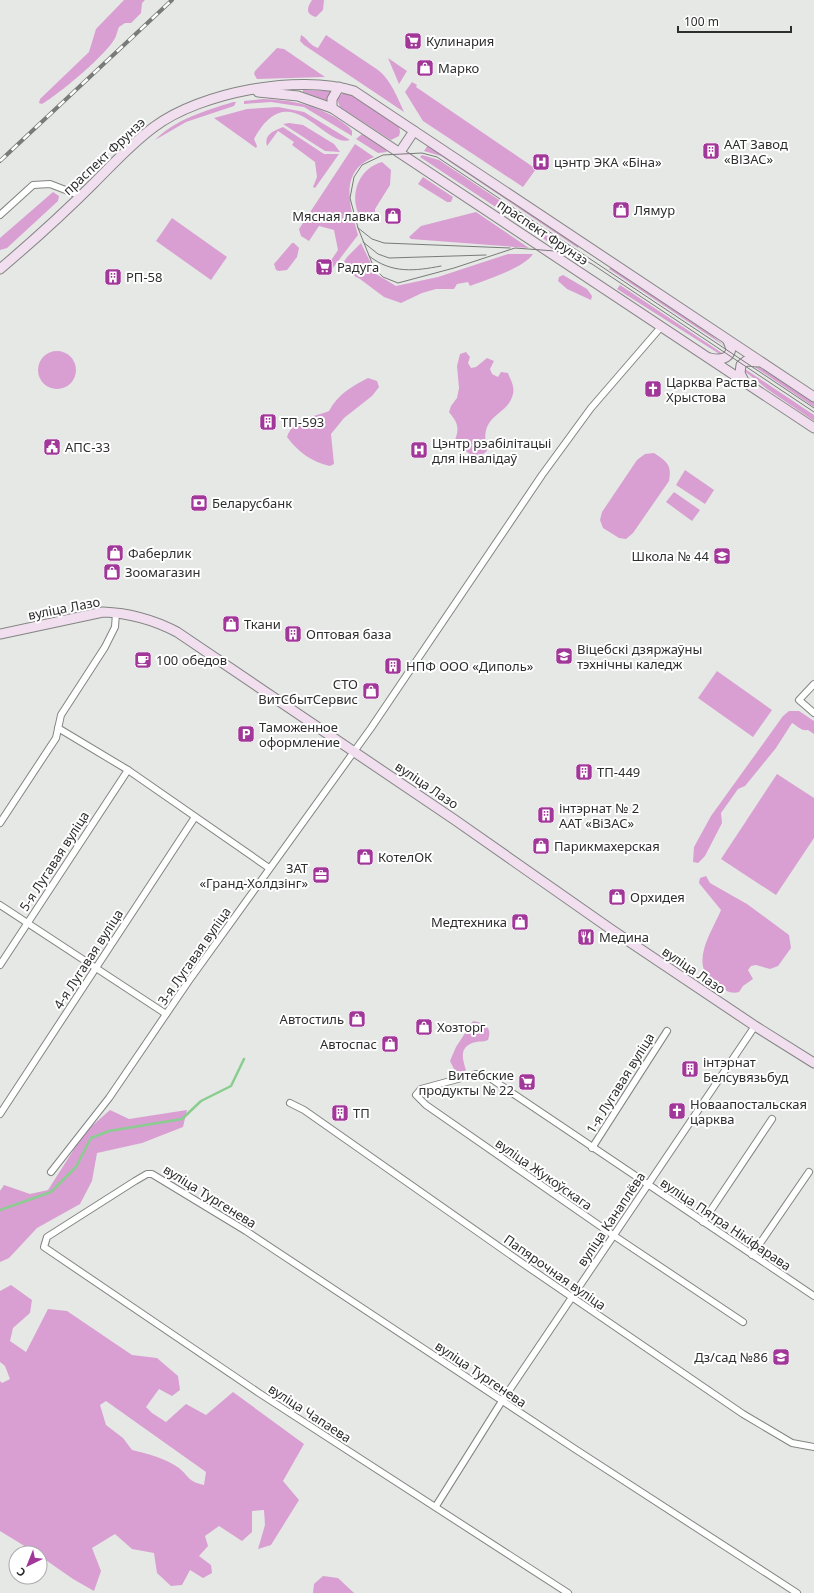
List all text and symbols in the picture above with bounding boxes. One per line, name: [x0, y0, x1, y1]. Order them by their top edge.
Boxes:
scale bar: [678, 8, 791, 34]
text: 100 m: [684, 13, 719, 30]
supermarket icon: Кулинария: [403, 31, 423, 51]
place label: Кулинария: [426, 32, 494, 50]
shop icon: Марко: [415, 58, 435, 78]
place label: Марко: [438, 59, 480, 77]
street label: праспект Фрунзэ: [59, 113, 149, 199]
place label: ААТ Завод «ВІЗАС»: [724, 135, 788, 168]
building icon: ААТ Завод «ВІЗАС»: [701, 141, 721, 161]
hospital icon: цэнтр ЭКА «Біна»: [531, 152, 551, 172]
place label: цэнтр ЭКА «Біна»: [554, 153, 662, 171]
street label: праспект Фрунзэ: [494, 195, 592, 269]
shop icon: Лямур: [611, 200, 631, 220]
place label: Лямур: [634, 201, 675, 219]
shop icon: Мясная лавка: [383, 206, 403, 226]
place label: Мясная лавка: [292, 207, 380, 225]
supermarket icon: Радуга: [314, 257, 334, 277]
place label: Радуга: [337, 258, 379, 276]
building icon: РП-58: [103, 267, 123, 287]
place label: РП-58: [126, 268, 162, 286]
place label: Царква Раства Хрыстова: [666, 373, 757, 406]
church icon: Царква Раства Хрыстова: [643, 379, 663, 399]
building icon: ТП-593: [258, 412, 278, 432]
place label: ТП-593: [281, 413, 324, 431]
place label: Цэнтр рэабілітацыі для інвалідаў: [432, 434, 551, 467]
public building icon: АПС-33: [42, 437, 62, 457]
place label: АПС-33: [65, 438, 110, 456]
hospital icon: Цэнтр рэабілітацыі для інвалідаў: [409, 440, 429, 460]
bank icon: Беларусбанк: [189, 493, 209, 513]
place label: Беларусбанк: [212, 494, 292, 512]
shop icon: Фаберлик: [105, 543, 125, 563]
place label: Фаберлик: [128, 544, 191, 562]
school or university icon: Школа № 44: [712, 546, 732, 566]
place label: Школа № 44: [631, 547, 710, 565]
shop icon: Зоомагазин: [102, 562, 122, 582]
place label: Зоомагазин: [125, 563, 200, 581]
street label: вуліца Лазо: [26, 592, 102, 624]
shop icon: Ткани: [221, 614, 241, 634]
place label: Ткани: [244, 615, 281, 633]
building icon: Оптовая база: [283, 624, 303, 644]
place label: Оптовая база: [306, 625, 391, 643]
place label: Віцебскі дзяржаўны тэхнічны каледж: [577, 640, 702, 673]
school or university icon: Віцебскі дзяржаўны тэхнічны каледж: [554, 646, 574, 666]
cafe icon: 100 обедов: [133, 650, 153, 670]
place label: 100 обедов: [156, 651, 227, 669]
building icon: НПФ ООО «Диполь»: [383, 656, 403, 676]
place label: НПФ ООО «Диполь»: [406, 657, 534, 675]
place label: СТО ВитСбытСервис: [258, 675, 358, 708]
shop icon: СТО ВитСбытСервис: [361, 681, 381, 701]
place label: Таможенное оформление: [259, 718, 340, 751]
parking icon: Таможенное оформление: [236, 724, 256, 744]
street label: вуліца Лазо: [392, 757, 463, 813]
building icon: ТП-449: [574, 762, 594, 782]
place label: ТП-449: [597, 763, 640, 781]
place label: інтэрнат № 2 ААТ «ВіЗАС»: [559, 799, 639, 832]
building icon: інтэрнат № 2 ААТ «ВіЗАС»: [536, 805, 556, 825]
street label: 5-я Лугавая вуліца: [15, 807, 93, 915]
shop icon: Парикмахерская: [531, 836, 551, 856]
place label: Парикмахерская: [554, 837, 660, 855]
shop icon: КотелОК: [355, 847, 375, 867]
place label: КотелОК: [378, 848, 432, 866]
place label: ЗАТ «Гранд-Холдзінг»: [199, 859, 309, 892]
office icon: ЗАТ «Гранд-Холдзінг»: [311, 865, 331, 885]
shop icon: Орхидея: [607, 887, 627, 907]
place label: Орхидея: [630, 888, 685, 906]
street label: 3-я Лугавая вуліца: [153, 903, 235, 1009]
street label: 4-я Лугавая вуліца: [49, 905, 127, 1013]
shop icon: Медтехника: [510, 912, 530, 932]
place label: Медтехника: [431, 913, 507, 931]
restaurant icon: Медина: [576, 927, 596, 947]
place label: Медина: [599, 928, 649, 946]
street label: вуліца Лазо: [659, 942, 730, 998]
shop icon: Автостиль: [347, 1009, 367, 1029]
place label: Автостиль: [280, 1010, 344, 1028]
shop icon: Хозторг: [414, 1017, 434, 1037]
place label: Хозторг: [437, 1018, 486, 1036]
street label: 1-я Лугавая вуліца: [582, 1029, 658, 1137]
shop icon: Автоспас: [380, 1034, 400, 1054]
place label: Автоспас: [320, 1035, 377, 1053]
place label: інтэрнат Белсувязьбуд: [703, 1053, 788, 1086]
building icon: інтэрнат Белсувязьбуд: [680, 1059, 700, 1079]
place label: Витебские продукты № 22: [418, 1066, 514, 1099]
supermarket icon: Витебские продукты № 22: [517, 1072, 537, 1092]
place label: Новаапостальская царква: [690, 1095, 807, 1128]
church icon: Новаапостальская царква: [667, 1101, 687, 1121]
building icon: ТП: [330, 1103, 350, 1123]
place label: ТП: [353, 1104, 370, 1122]
street label: вуліца Жукоўскага: [492, 1134, 596, 1214]
street label: вуліца Тургенева: [160, 1160, 260, 1232]
street label: вуліца Канаплёва: [573, 1168, 649, 1270]
street label: вуліца Пятра Нікіфарава: [657, 1173, 795, 1275]
street label: Папярочная вуліца: [500, 1230, 610, 1314]
street label: вуліца Тургенева: [432, 1337, 530, 1411]
school or university icon: Дз/сад №86: [771, 1347, 791, 1367]
place label: Дз/сад №86: [694, 1348, 768, 1366]
street label: вуліца Чапаева: [265, 1379, 355, 1447]
north arrow: [8, 1545, 48, 1585]
text: С: [13, 1565, 29, 1581]

